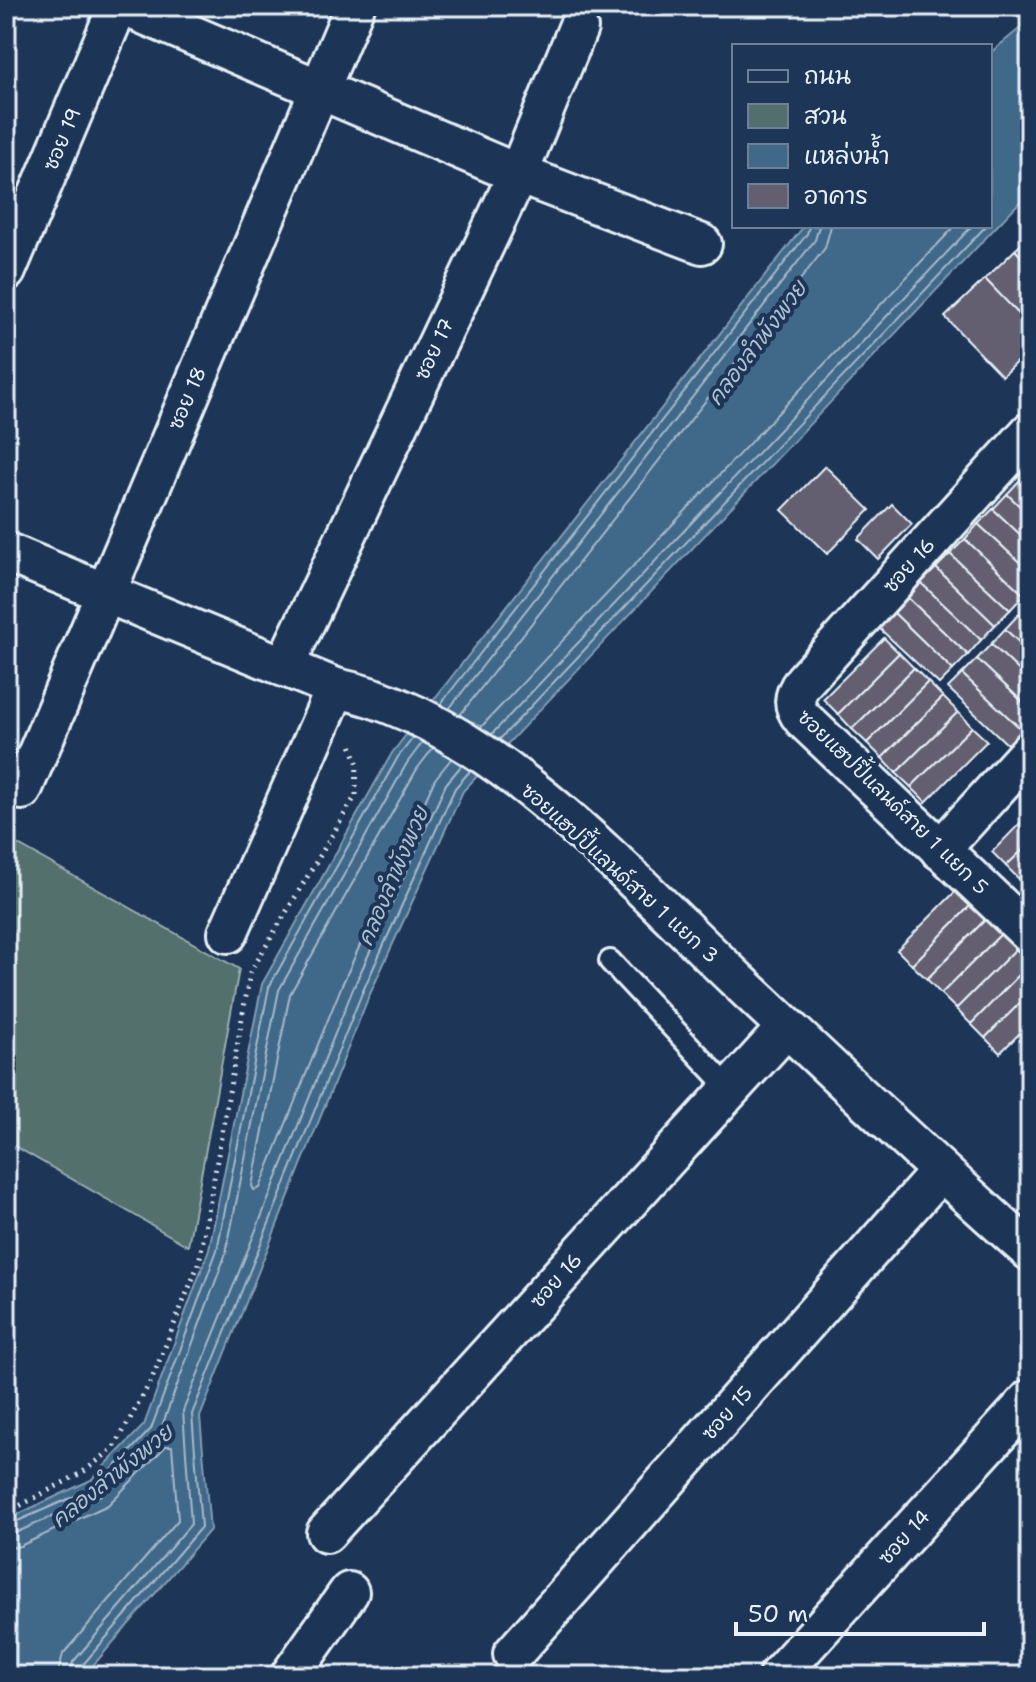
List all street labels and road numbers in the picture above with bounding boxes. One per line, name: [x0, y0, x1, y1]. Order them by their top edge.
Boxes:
street label: ซอย 19: [37, 104, 87, 174]
street label: ซอย 17: [408, 314, 460, 384]
street label: ซอย 18: [162, 362, 212, 434]
street label: ซอย 16: [877, 532, 941, 598]
street label: ซอยแฮปปี้แลนด์สาย 1 แยก 5: [792, 700, 998, 900]
street label: ซอยแฮปปี้แลนด์สาย 1 แยก 3: [516, 773, 728, 969]
street label: ซอย 16: [524, 1247, 588, 1313]
street label: ซอย 15: [696, 1380, 758, 1446]
street label: ซอย 14: [872, 1504, 936, 1570]

